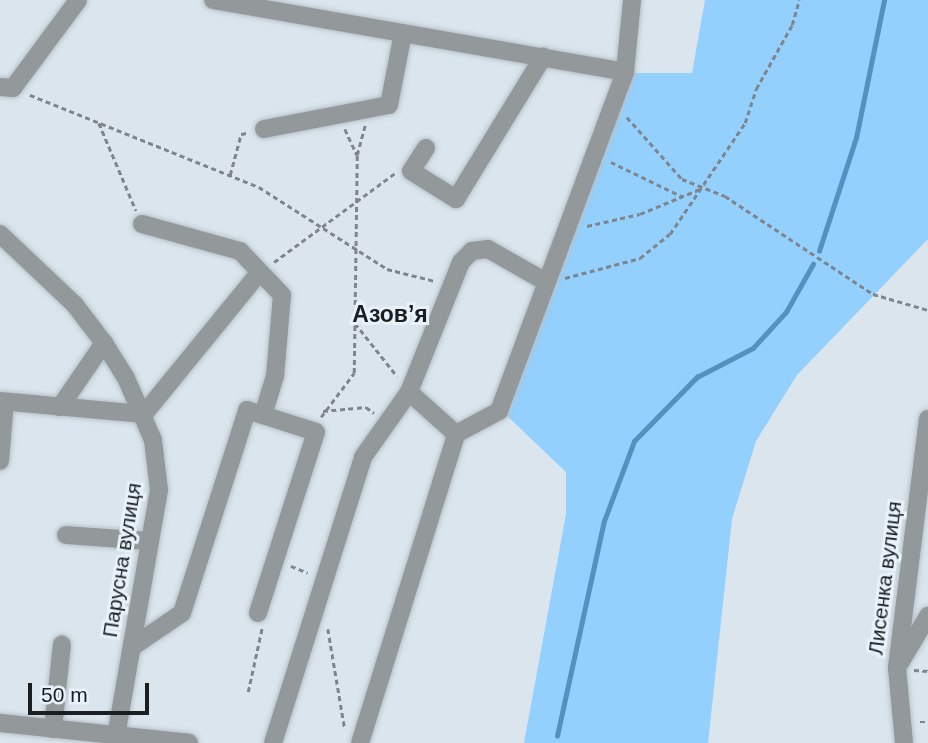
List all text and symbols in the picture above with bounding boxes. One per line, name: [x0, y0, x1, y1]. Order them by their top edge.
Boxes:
district label: Азов’я: [352, 300, 428, 328]
street label: Парусна вулиця: [97, 481, 147, 639]
street label: Лисенка вулиця: [863, 500, 907, 656]
scale bar: [32, 670, 152, 714]
text: 50 m: [41, 683, 88, 706]

